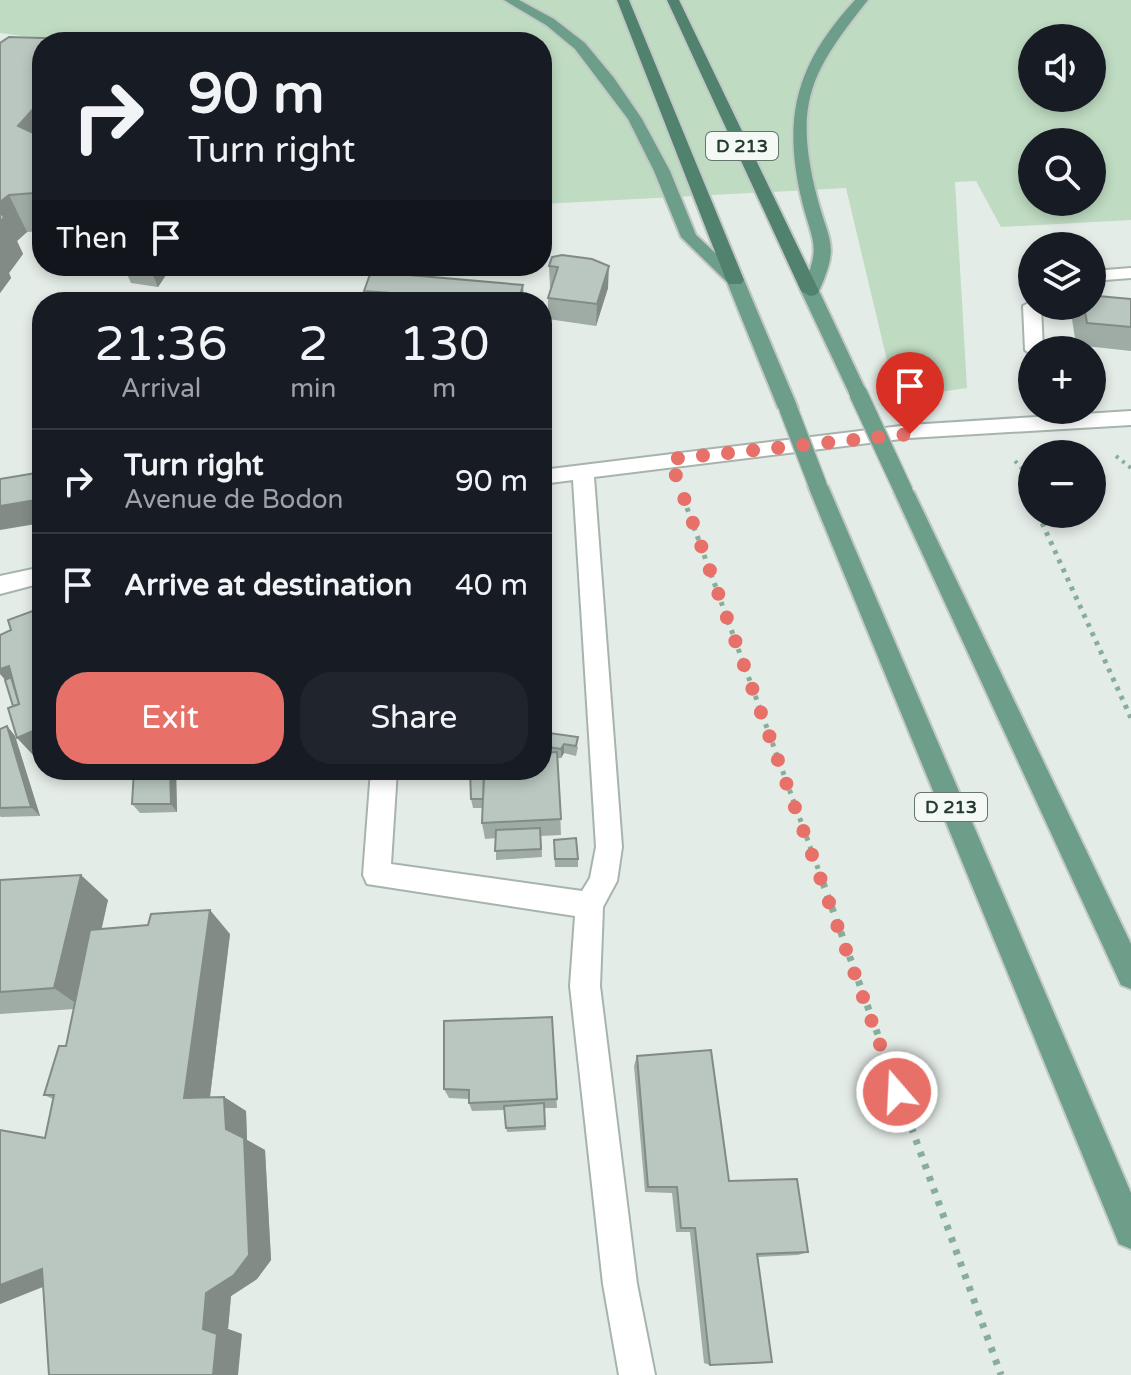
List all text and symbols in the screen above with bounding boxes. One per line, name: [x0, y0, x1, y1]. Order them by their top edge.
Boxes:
map controls: [1018, 24, 1106, 528]
button: sound: [1018, 24, 1106, 112]
text: 90 m: [188, 61, 324, 128]
icon: right: [56, 64, 160, 168]
button: search: [1018, 128, 1106, 216]
text: Turn right: [188, 129, 355, 172]
road number: D 213: [706, 132, 778, 160]
icon: arrive: [144, 216, 188, 260]
text: Then: [56, 220, 128, 257]
button: layers: [1018, 232, 1106, 320]
text: 21:36: [95, 316, 228, 374]
text: 2: [298, 316, 328, 374]
text: 130: [399, 316, 489, 374]
button: +: [1018, 336, 1106, 424]
pin: [876, 352, 944, 434]
icon: arrive: [888, 364, 932, 408]
text: Arrival: [121, 373, 201, 404]
text: min: [290, 373, 336, 404]
text: m: [432, 373, 456, 404]
button: −: [1018, 440, 1106, 528]
text: Turn right: [124, 447, 264, 484]
icon: right: [56, 459, 100, 503]
text: 90 m: [455, 463, 528, 500]
text: Avenue de Bodon: [124, 484, 343, 515]
icon: arrive: [56, 563, 100, 607]
text: Arrive at destination: [124, 567, 412, 604]
text: 40 m: [455, 567, 528, 604]
button: Exit: [56, 672, 284, 764]
button: Share: [300, 672, 528, 764]
road number: D 213: [915, 793, 987, 821]
position arrow: [855, 1050, 939, 1134]

